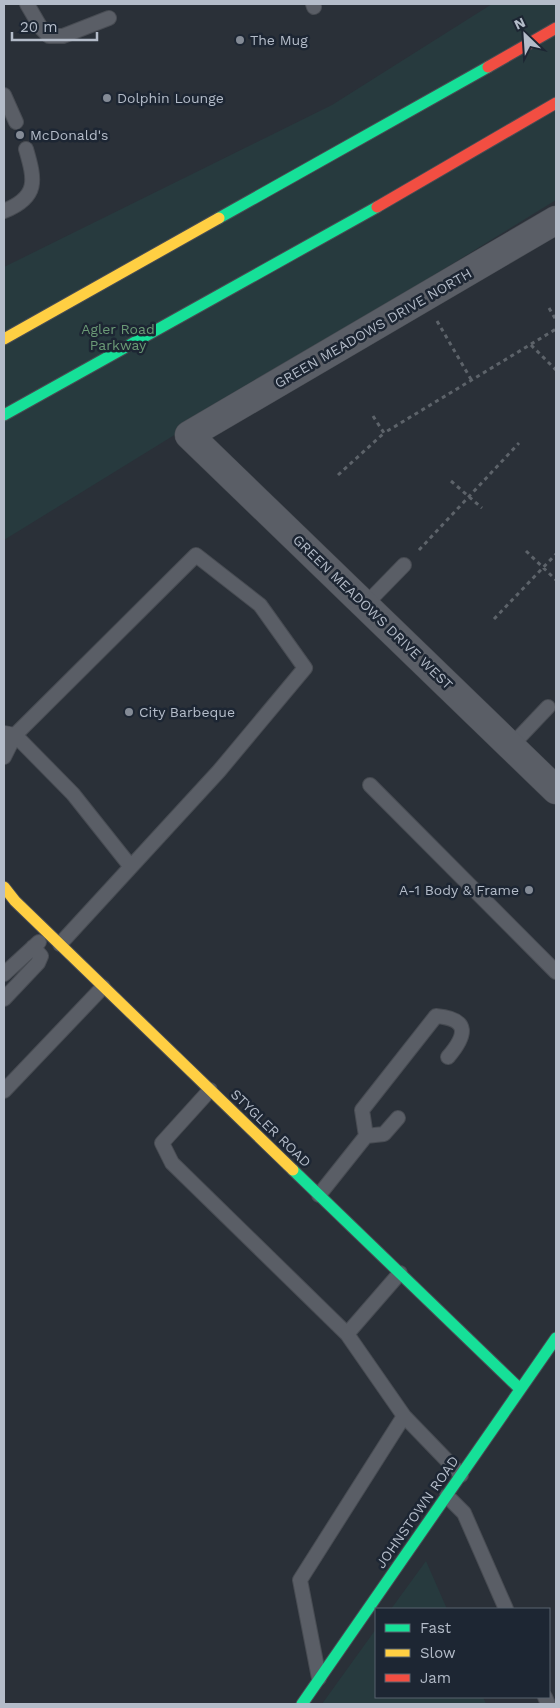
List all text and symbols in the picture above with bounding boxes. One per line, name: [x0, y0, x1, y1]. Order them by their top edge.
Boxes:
scale bar: [12, 10, 98, 42]
north arrow: [500, 10, 550, 60]
text: N: [511, 14, 528, 33]
text: 20 m: [20, 18, 58, 36]
place label: The Mug: [250, 32, 308, 48]
marker: The Mug: [234, 34, 246, 46]
place label: Dolphin Lounge: [117, 90, 224, 106]
marker: Dolphin Lounge: [101, 92, 113, 104]
place label: McDonald's: [30, 127, 108, 143]
marker: McDonald's: [14, 129, 26, 141]
street label: GREEN MEADOWS DRIVE NORTH: [272, 265, 474, 391]
park label: Agler Road Parkway: [81, 321, 155, 353]
street label: GREEN MEADOWS DRIVE WEST: [290, 531, 456, 693]
place label: City Barbeque: [139, 704, 235, 720]
marker: City Barbeque: [123, 706, 135, 718]
place label: A-1 Body & Frame: [399, 882, 519, 898]
marker: A-1 Body & Frame: [523, 884, 535, 896]
street label: STYGLER ROAD: [228, 1086, 314, 1170]
street label: JOHNSTOWN ROAD: [372, 1453, 462, 1571]
legend: [375, 1608, 550, 1698]
text: Fast: [420, 1619, 452, 1637]
text: Slow: [420, 1644, 456, 1662]
text: Jam: [420, 1669, 451, 1687]

